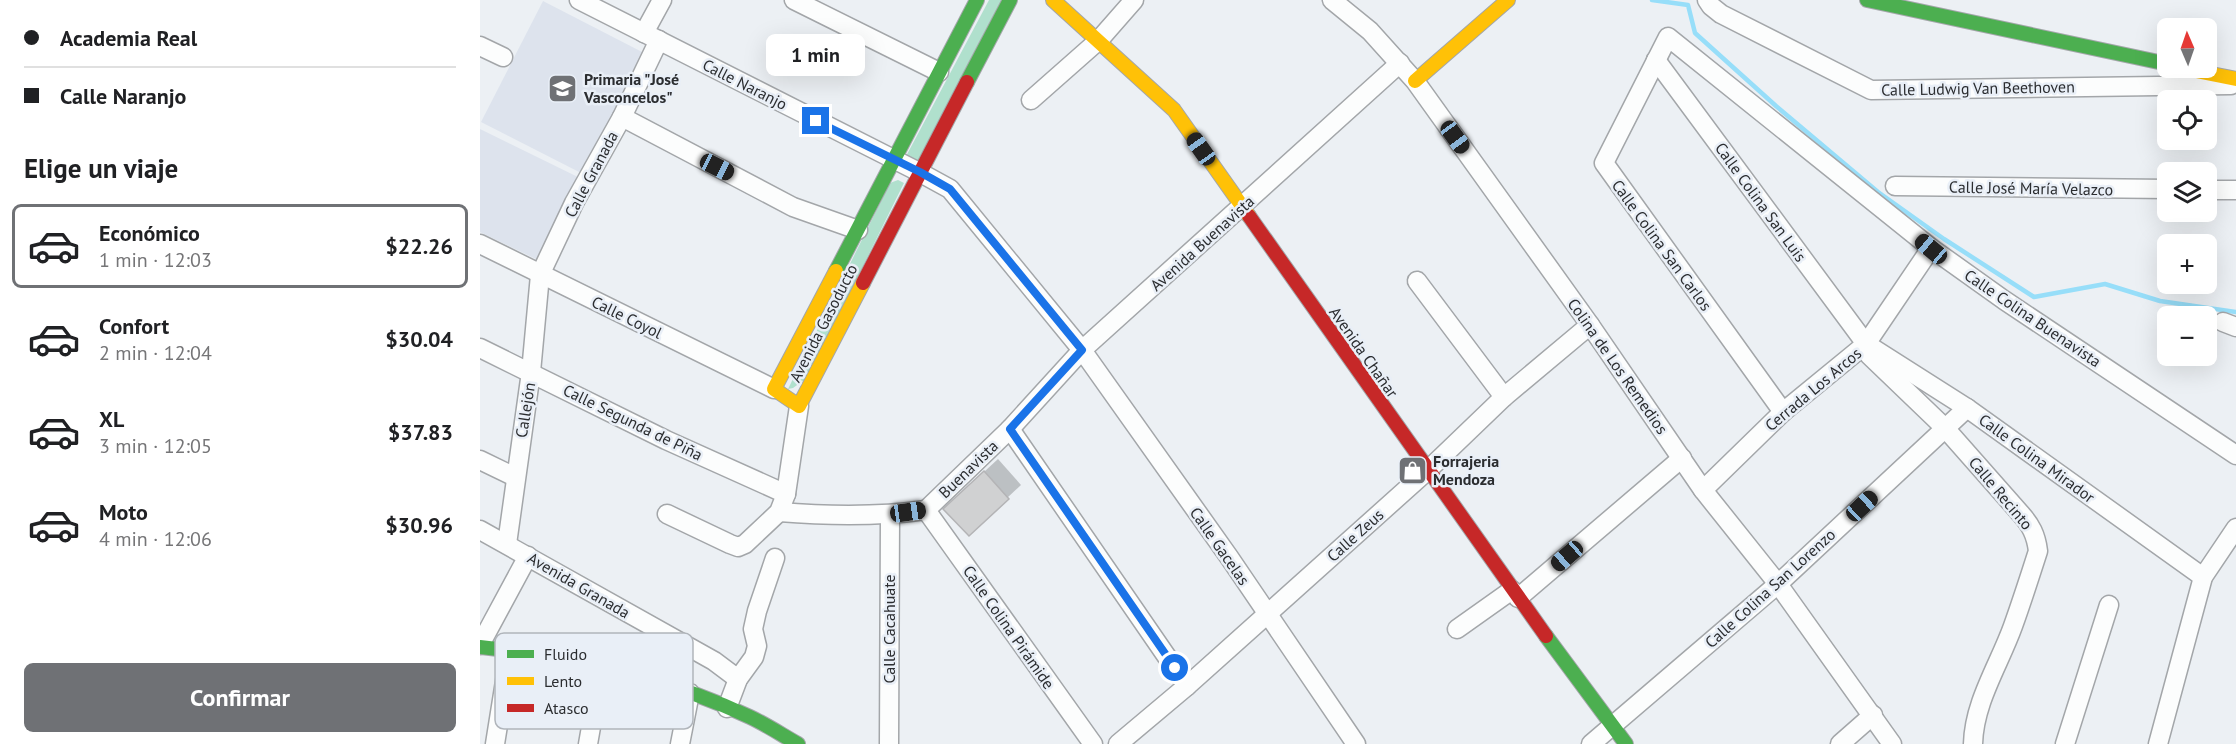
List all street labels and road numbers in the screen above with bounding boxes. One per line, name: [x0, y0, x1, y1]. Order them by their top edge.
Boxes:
street label: Calle Naranjo: [699, 54, 791, 114]
street label: Calle Ludwig Van Beethoven: [1881, 76, 2075, 100]
street label: Calle Granada: [560, 127, 622, 221]
street label: Calle Colina San Luis: [1711, 138, 1811, 266]
street label: Calle Colina San Carlos: [1608, 175, 1716, 315]
street label: Calle José María Velazco: [1949, 177, 2113, 199]
street label: Avenida Buenavista: [1146, 191, 1258, 295]
street label: Avenida Gasoducto: [785, 261, 861, 385]
street label: Calle Colina Buenavista: [1961, 265, 2105, 371]
street label: Calle Coyol: [588, 291, 666, 343]
street label: Colina de Los Remedios: [1564, 294, 1673, 438]
street label: Avenida Chañar: [1325, 303, 1403, 402]
street label: Cerrada Los Arcos: [1761, 343, 1865, 435]
street label: Calle Segunda de Piña: [560, 380, 706, 464]
street label: Callejón: [511, 381, 539, 439]
street label: Calle Colina Mirador: [1975, 409, 2099, 507]
street label: Buenavista: [934, 436, 1002, 502]
street label: Calle Recinto: [1965, 452, 2037, 534]
street label: Calle Gacelas: [1186, 503, 1254, 589]
street label: Calle Zeus: [1322, 504, 1388, 566]
street label: Calle Colina San Lorenzo: [1701, 524, 1839, 652]
street label: Avenida Granada: [524, 548, 634, 622]
street label: Calle Colina Pirámide: [959, 561, 1059, 693]
street label: Calle Cacahuate: [879, 574, 899, 684]

